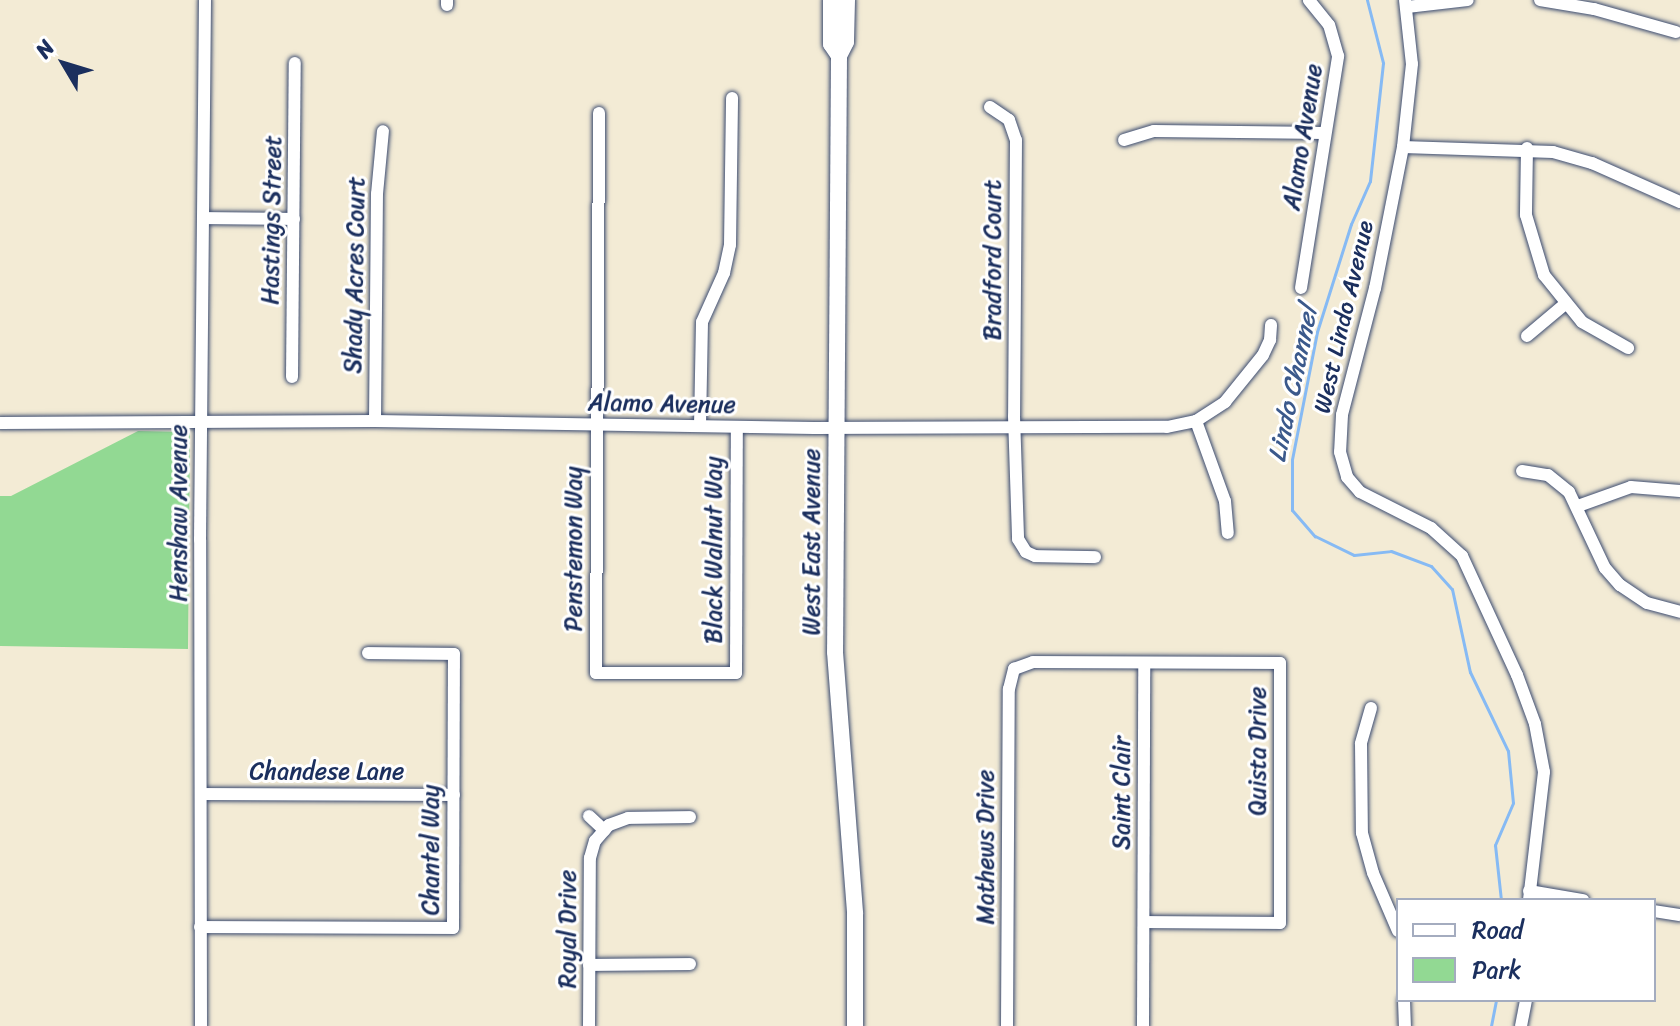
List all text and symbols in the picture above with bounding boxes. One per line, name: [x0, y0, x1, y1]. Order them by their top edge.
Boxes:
north arrow: [24, 24, 104, 104]
text: N: [25, 31, 65, 67]
street label: Alamo Avenue: [1277, 62, 1329, 212]
street label: Hastings Street: [256, 135, 288, 305]
street label: Shady Acres Court: [339, 176, 371, 374]
street label: Bradford Court: [979, 179, 1007, 341]
street label: West Lindo Avenue: [1308, 218, 1380, 416]
water label: Lindo Channel: [1261, 303, 1325, 465]
street label: Alamo Avenue: [588, 388, 736, 420]
street label: Henshaw Avenue: [165, 424, 193, 602]
street label: West East Avenue: [798, 448, 826, 636]
street label: Black Walnut Way: [700, 456, 728, 644]
street label: Penstemon Way: [560, 466, 588, 632]
street label: Quista Drive: [1244, 686, 1272, 816]
street label: Saint Clair: [1108, 736, 1136, 850]
street label: Chandese Lane: [250, 758, 404, 786]
street label: Mathews Drive: [972, 769, 1000, 925]
street label: Chantel Way: [417, 785, 445, 915]
street label: Royal Drive: [554, 870, 582, 988]
legend: [1396, 898, 1656, 1002]
text: Road: [1472, 909, 1523, 951]
text: Park: [1472, 949, 1521, 991]

